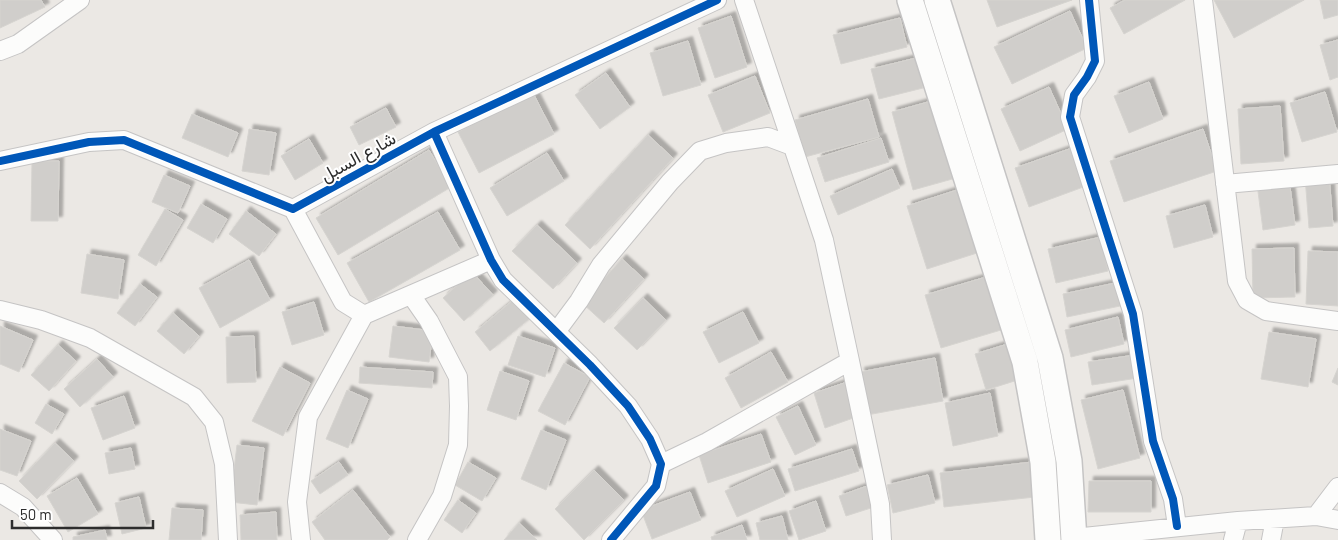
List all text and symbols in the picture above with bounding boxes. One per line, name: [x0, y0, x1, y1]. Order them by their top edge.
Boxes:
street label: شارع السبل: [316, 126, 400, 188]
scale bar: [12, 498, 154, 530]
text: 50 m: [20, 505, 52, 523]

